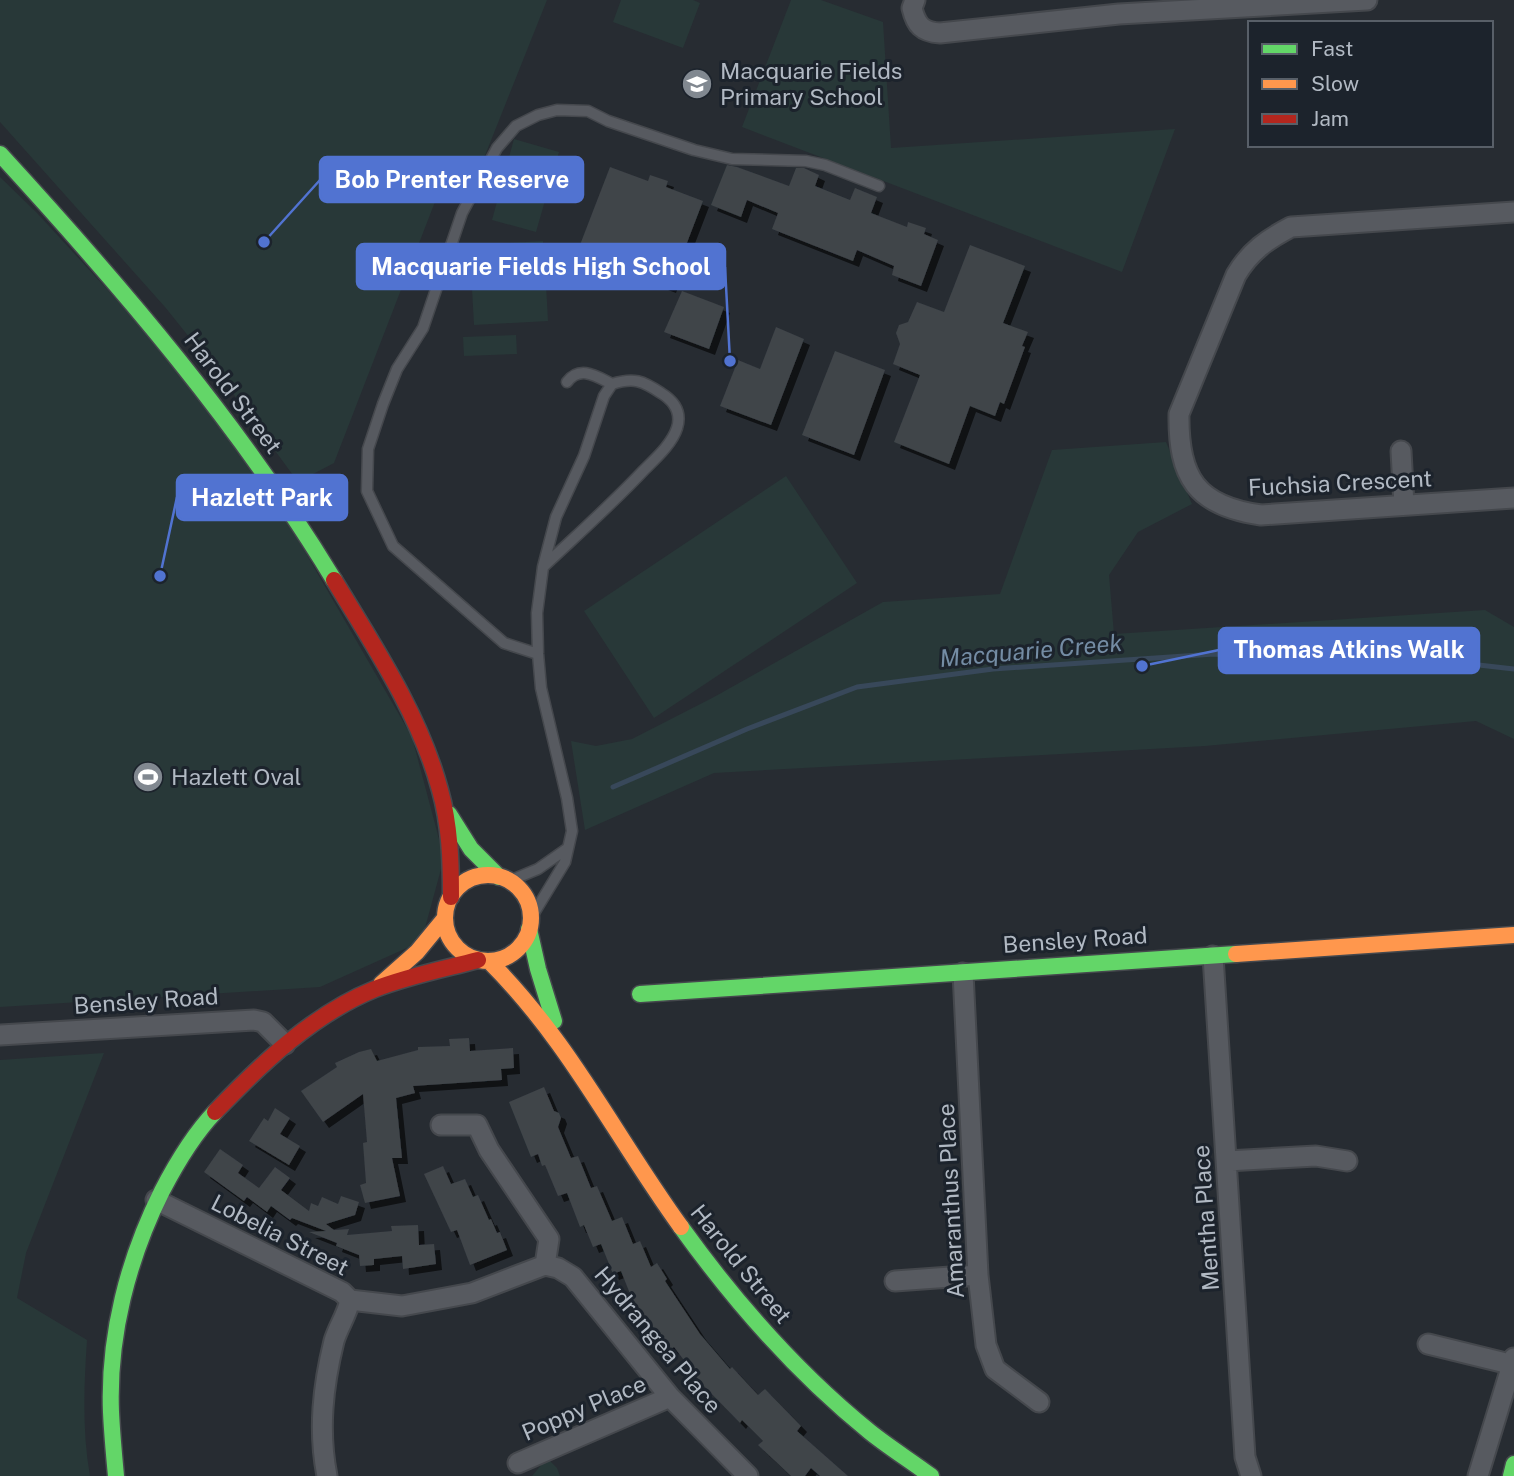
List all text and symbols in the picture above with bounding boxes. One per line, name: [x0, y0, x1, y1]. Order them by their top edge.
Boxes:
legend: [1248, 21, 1493, 147]
text: Fast: [1311, 36, 1353, 61]
place label: Macquarie Fields Primary School: [720, 57, 903, 110]
school or university icon: Macquarie Fields Primary School: [680, 67, 714, 101]
text: Slow: [1311, 71, 1359, 96]
text: Jam: [1311, 106, 1349, 131]
callout: Bob Prenter Reserve: [320, 157, 583, 202]
text: Bob Prenter Reserve: [335, 165, 569, 193]
callout: Macquarie Fields High School: [357, 244, 725, 289]
text: Macquarie Fields High School: [371, 252, 711, 280]
street label: Harold Street: [179, 327, 288, 459]
street label: Fuchsia Crescent: [1247, 464, 1433, 501]
callout: Hazlett Park: [177, 475, 347, 520]
text: Hazlett Park: [191, 483, 333, 511]
water label: Macquarie Creek: [938, 628, 1123, 672]
callout: Thomas Atkins Walk: [1219, 628, 1479, 673]
text: Thomas Atkins Walk: [1233, 635, 1465, 663]
sports icon: Hazlett Oval: [131, 760, 165, 794]
place label: Hazlett Oval: [171, 763, 301, 790]
street label: Bensley Road: [1002, 921, 1148, 958]
street label: Bensley Road: [73, 982, 219, 1019]
street label: Amaranthus Place: [932, 1103, 969, 1299]
street label: Mentha Place: [1187, 1144, 1224, 1292]
street label: Lobelia Street: [207, 1188, 353, 1281]
street label: Harold Street: [685, 1199, 797, 1329]
street label: Hydrangea Place: [589, 1261, 728, 1418]
street label: Poppy Place: [518, 1369, 650, 1446]

